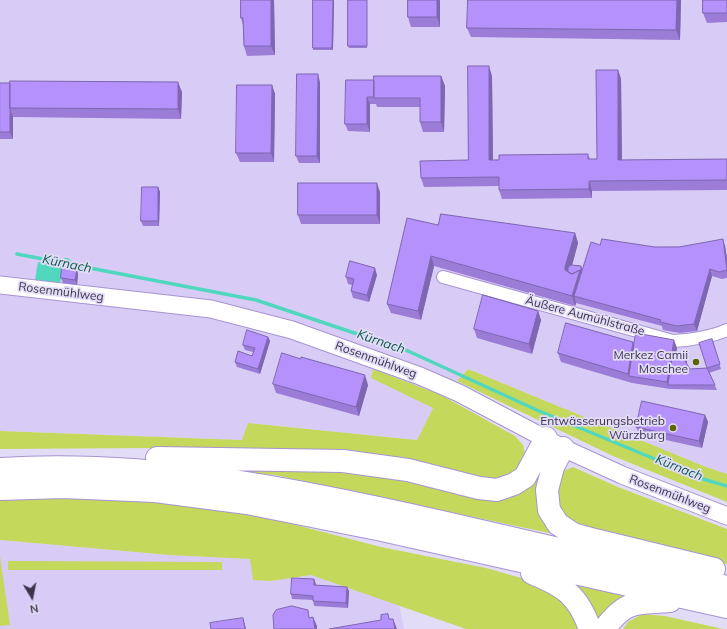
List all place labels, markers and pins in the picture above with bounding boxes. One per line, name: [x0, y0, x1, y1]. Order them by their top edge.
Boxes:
place label: Merkez Camii Moschee: [613, 348, 688, 376]
marker: Merkez Camii Moschee: [691, 357, 701, 367]
place label: Entwässerungsbetrieb Würzburg: [540, 414, 665, 442]
marker: Entwässerungsbetrieb Würzburg: [668, 423, 678, 433]

